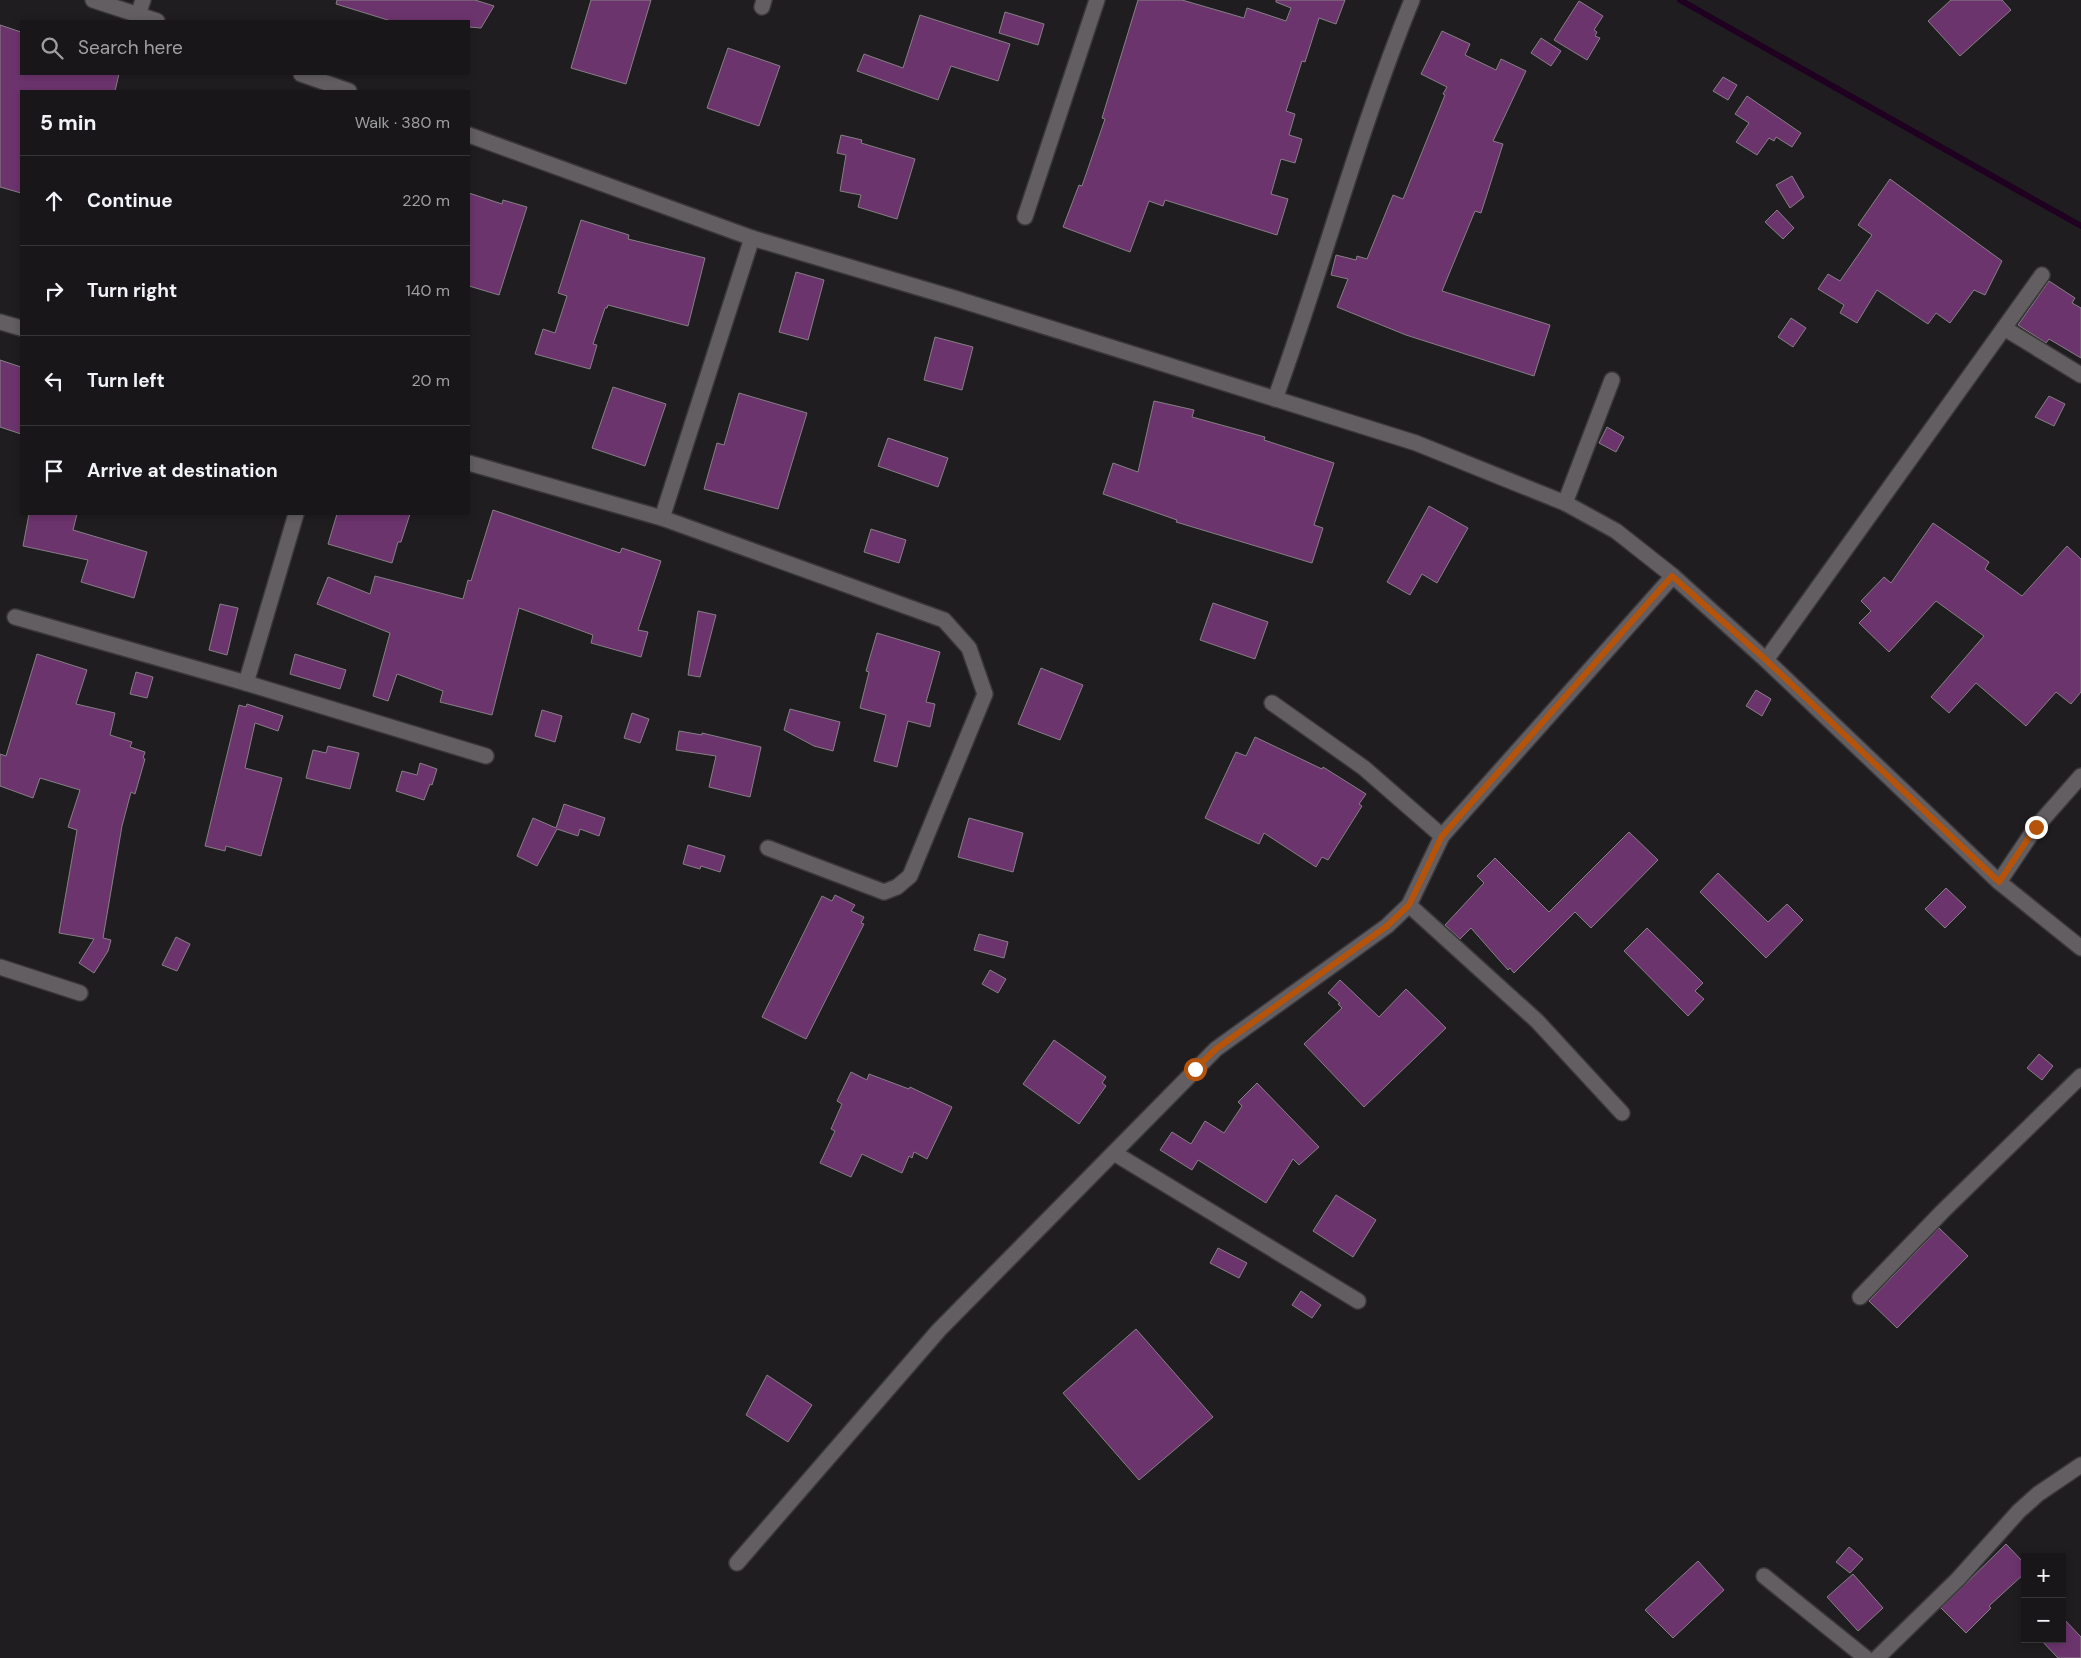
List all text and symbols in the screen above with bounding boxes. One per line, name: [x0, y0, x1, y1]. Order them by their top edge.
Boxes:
search box: [20, 20, 470, 75]
icon: search: [38, 34, 66, 62]
text: Search here: [78, 35, 183, 60]
text: 5 min: [40, 109, 96, 137]
text: Walk · 380 m: [355, 112, 450, 133]
icon: ahead: [40, 187, 68, 215]
text: Continue: [87, 188, 173, 213]
text: 220 m: [402, 190, 450, 211]
icon: right: [40, 277, 68, 305]
text: Turn right: [87, 278, 177, 303]
text: 140 m: [406, 280, 450, 301]
icon: left: [40, 367, 68, 395]
text: Turn left: [87, 368, 165, 393]
text: 20 m: [411, 370, 450, 391]
icon: arrive: [40, 457, 68, 485]
text: Arrive at destination: [87, 458, 278, 483]
route end: [2025, 816, 2048, 839]
route start: [1184, 1058, 1207, 1081]
map controls: [2021, 1553, 2066, 1643]
button: +: [2021, 1553, 2066, 1598]
button: −: [2021, 1598, 2066, 1643]

